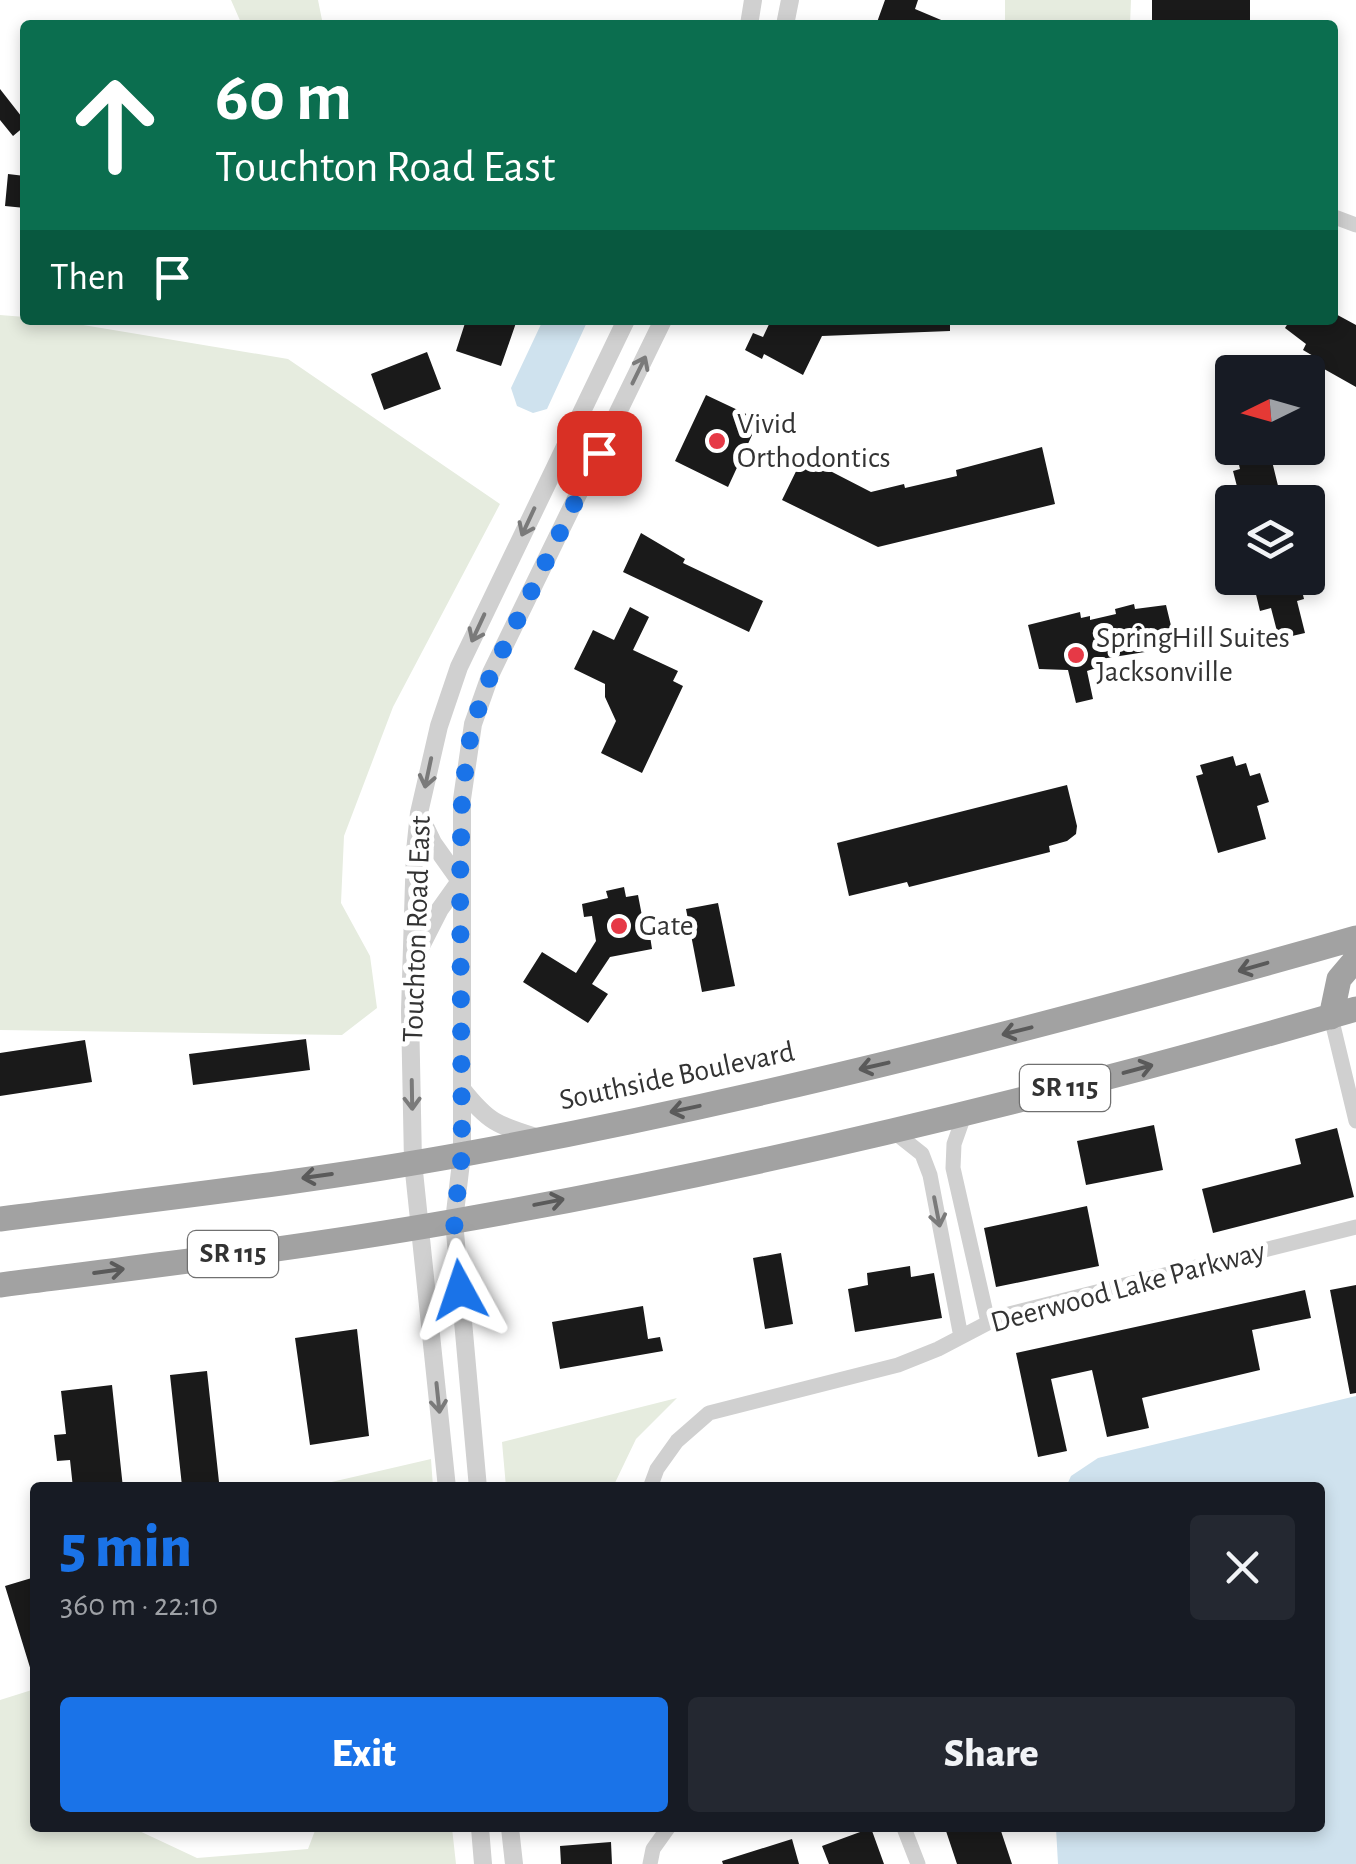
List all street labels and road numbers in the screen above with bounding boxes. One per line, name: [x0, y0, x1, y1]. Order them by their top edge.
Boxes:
street label: Touchton Road East: [398, 815, 436, 1043]
street label: Southside Boulevard: [557, 1036, 797, 1116]
road number: SR 115: [1020, 1065, 1110, 1111]
road number: SR 115: [188, 1231, 278, 1277]
street label: Deerwood Lake Parkway: [987, 1236, 1269, 1338]

